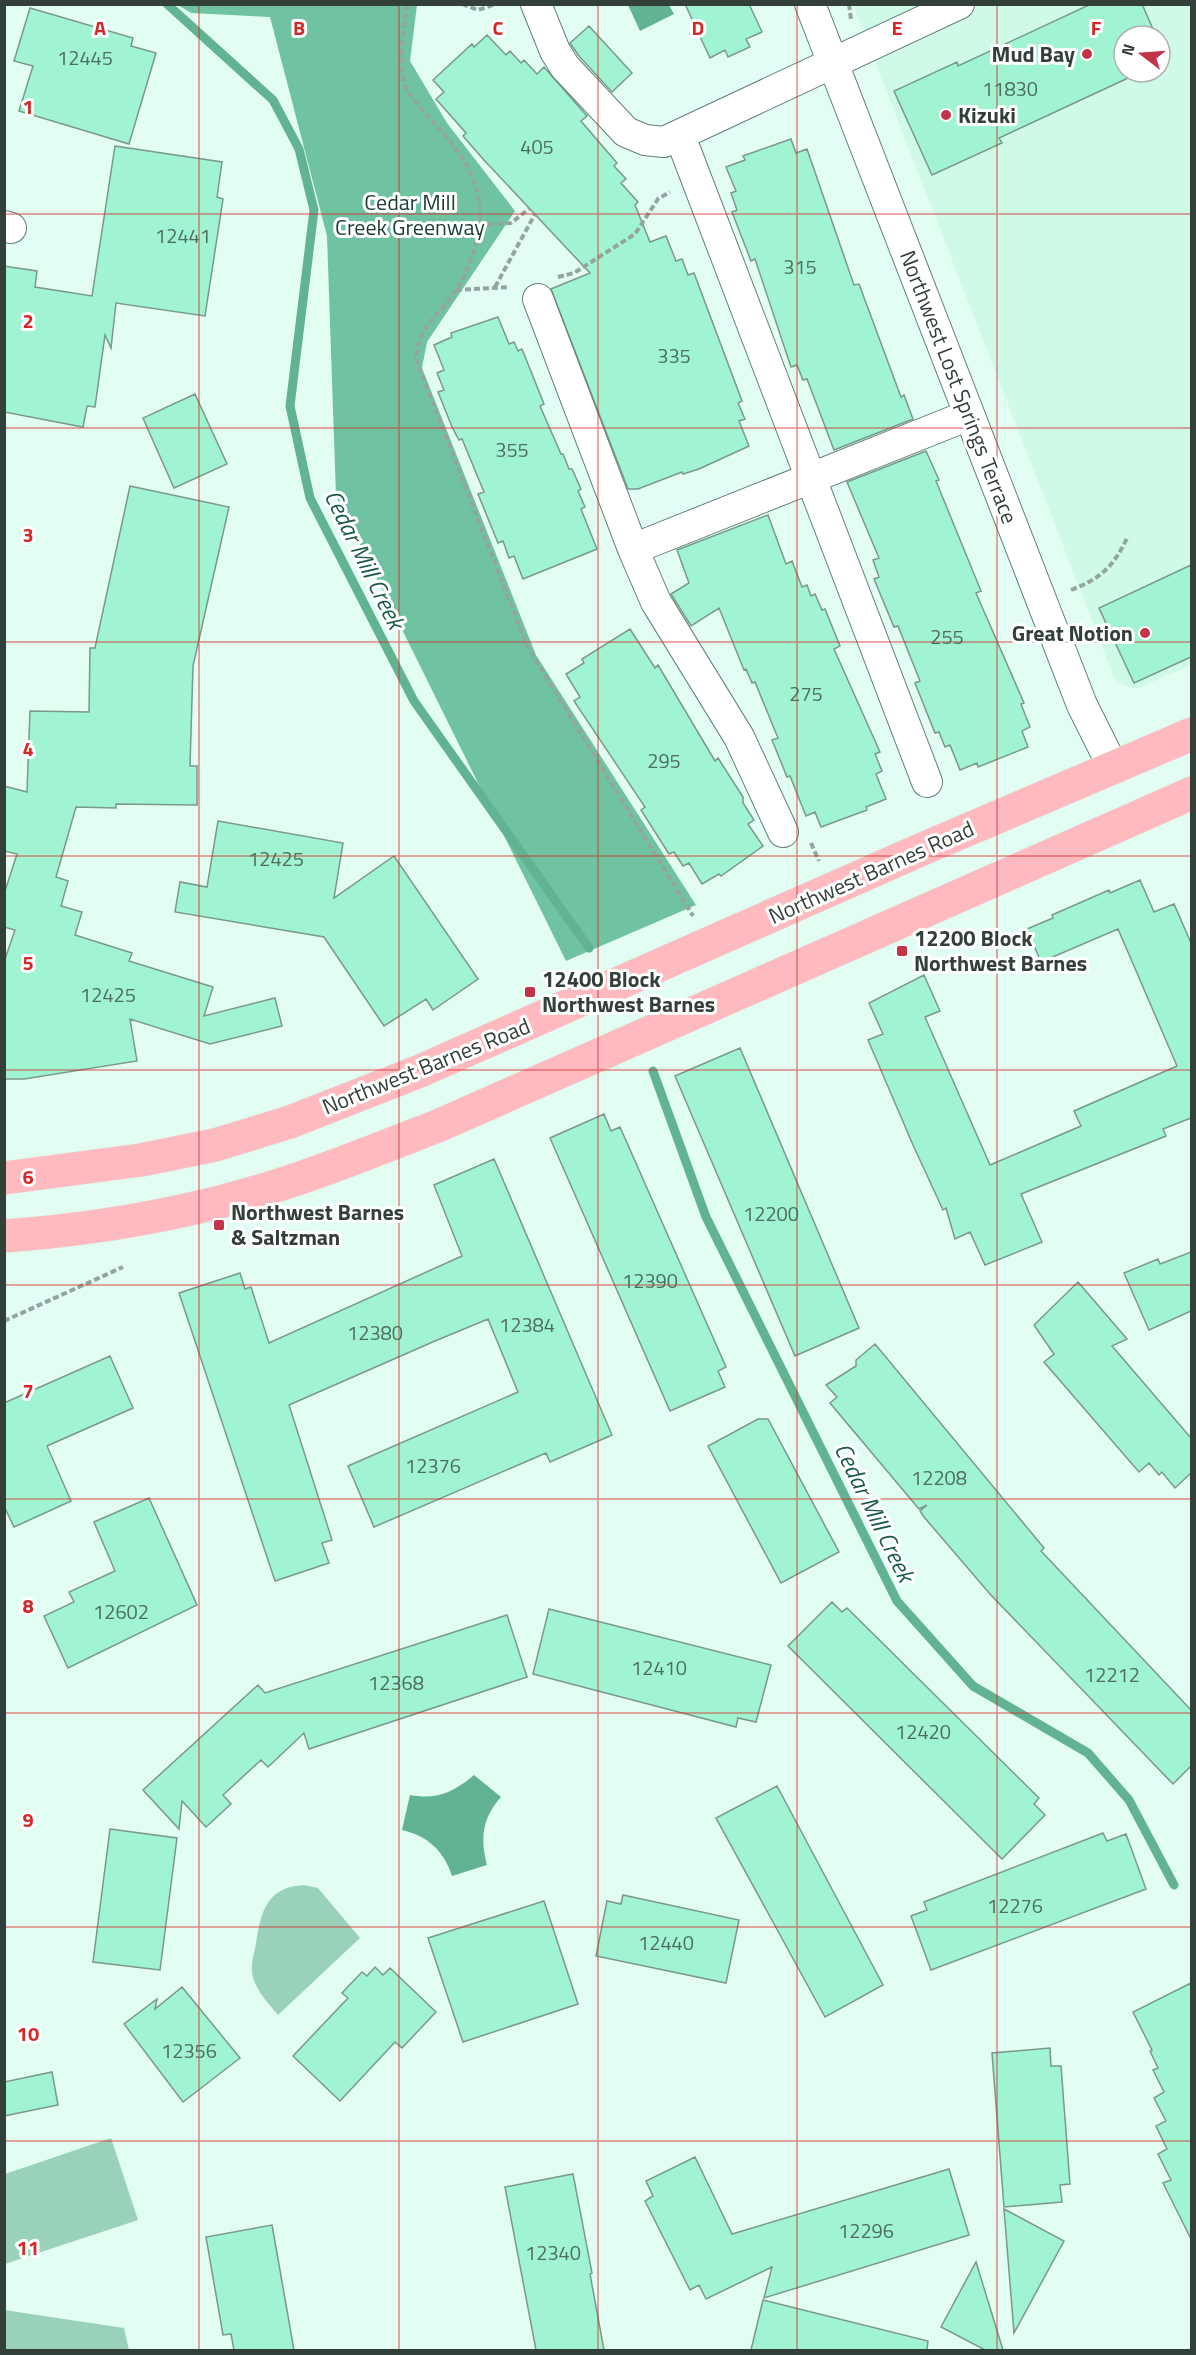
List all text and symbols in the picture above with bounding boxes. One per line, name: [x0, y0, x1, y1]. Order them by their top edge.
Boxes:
text: A: [94, 12, 106, 43]
text: B: [293, 12, 305, 43]
text: C: [493, 12, 504, 43]
text: D: [692, 12, 704, 43]
text: E: [891, 12, 903, 43]
text: F: [1091, 12, 1102, 43]
north arrow: [1112, 24, 1172, 84]
place label: Mud Bay: [992, 37, 1075, 71]
text: N: [1115, 41, 1141, 58]
house number: 12445: [57, 42, 113, 73]
marker: Mud Bay: [1080, 47, 1094, 61]
house number: 11830: [982, 73, 1038, 104]
text: 1: [22, 91, 34, 122]
place label: Kizuki: [958, 98, 1016, 132]
marker: Kizuki: [939, 108, 953, 122]
house number: 405: [520, 131, 554, 162]
park label: Cedar Mill Creek Greenway: [335, 185, 485, 244]
house number: 12441: [155, 220, 211, 251]
street label: Northwest Lost Springs Terrace: [891, 245, 1027, 529]
house number: 315: [783, 251, 817, 282]
text: 2: [22, 305, 34, 336]
house number: 335: [657, 340, 691, 371]
house number: 355: [495, 434, 529, 465]
water label: Cedar Mill Creek: [316, 483, 416, 638]
text: 3: [22, 519, 34, 550]
place label: Great Notion: [1012, 616, 1133, 650]
house number: 255: [930, 621, 964, 652]
marker: Great Notion: [1138, 626, 1152, 640]
house number: 275: [789, 678, 823, 709]
text: 4: [22, 733, 34, 764]
house number: 295: [647, 745, 681, 776]
street label: Northwest Barnes Road: [763, 811, 979, 933]
house number: 12425: [248, 843, 304, 874]
place label: 12200 Block Northwest Barnes: [914, 921, 1087, 980]
marker: 12200 Block Northwest Barnes: [895, 944, 909, 958]
text: 5: [22, 947, 34, 978]
place label: 12400 Block Northwest Barnes: [542, 962, 715, 1021]
house number: 12425: [80, 979, 136, 1010]
marker: 12400 Block Northwest Barnes: [523, 985, 537, 999]
street label: Northwest Barnes Road: [317, 1009, 535, 1123]
text: 6: [22, 1161, 34, 1192]
place label: Northwest Barnes & Saltzman: [231, 1195, 404, 1254]
house number: 12200: [743, 1198, 799, 1229]
marker: Northwest Barnes & Saltzman: [212, 1218, 226, 1232]
house number: 12390: [622, 1265, 678, 1296]
house number: 12384: [499, 1309, 555, 1340]
house number: 12380: [347, 1317, 403, 1348]
text: 7: [22, 1375, 34, 1406]
water label: Cedar Mill Creek: [826, 1436, 926, 1591]
house number: 12376: [405, 1450, 461, 1481]
house number: 12208: [911, 1462, 967, 1493]
text: 8: [22, 1590, 34, 1621]
house number: 12602: [93, 1596, 149, 1627]
house number: 12410: [631, 1652, 687, 1683]
house number: 12212: [1084, 1659, 1140, 1690]
house number: 12368: [368, 1667, 424, 1698]
house number: 12420: [895, 1716, 951, 1747]
text: 9: [22, 1804, 34, 1835]
house number: 12276: [987, 1890, 1043, 1921]
house number: 12440: [638, 1927, 694, 1958]
text: 10: [17, 2018, 39, 2049]
house number: 12356: [161, 2035, 217, 2066]
house number: 12296: [838, 2215, 894, 2246]
text: 11: [17, 2232, 39, 2263]
house number: 12340: [525, 2237, 581, 2268]

